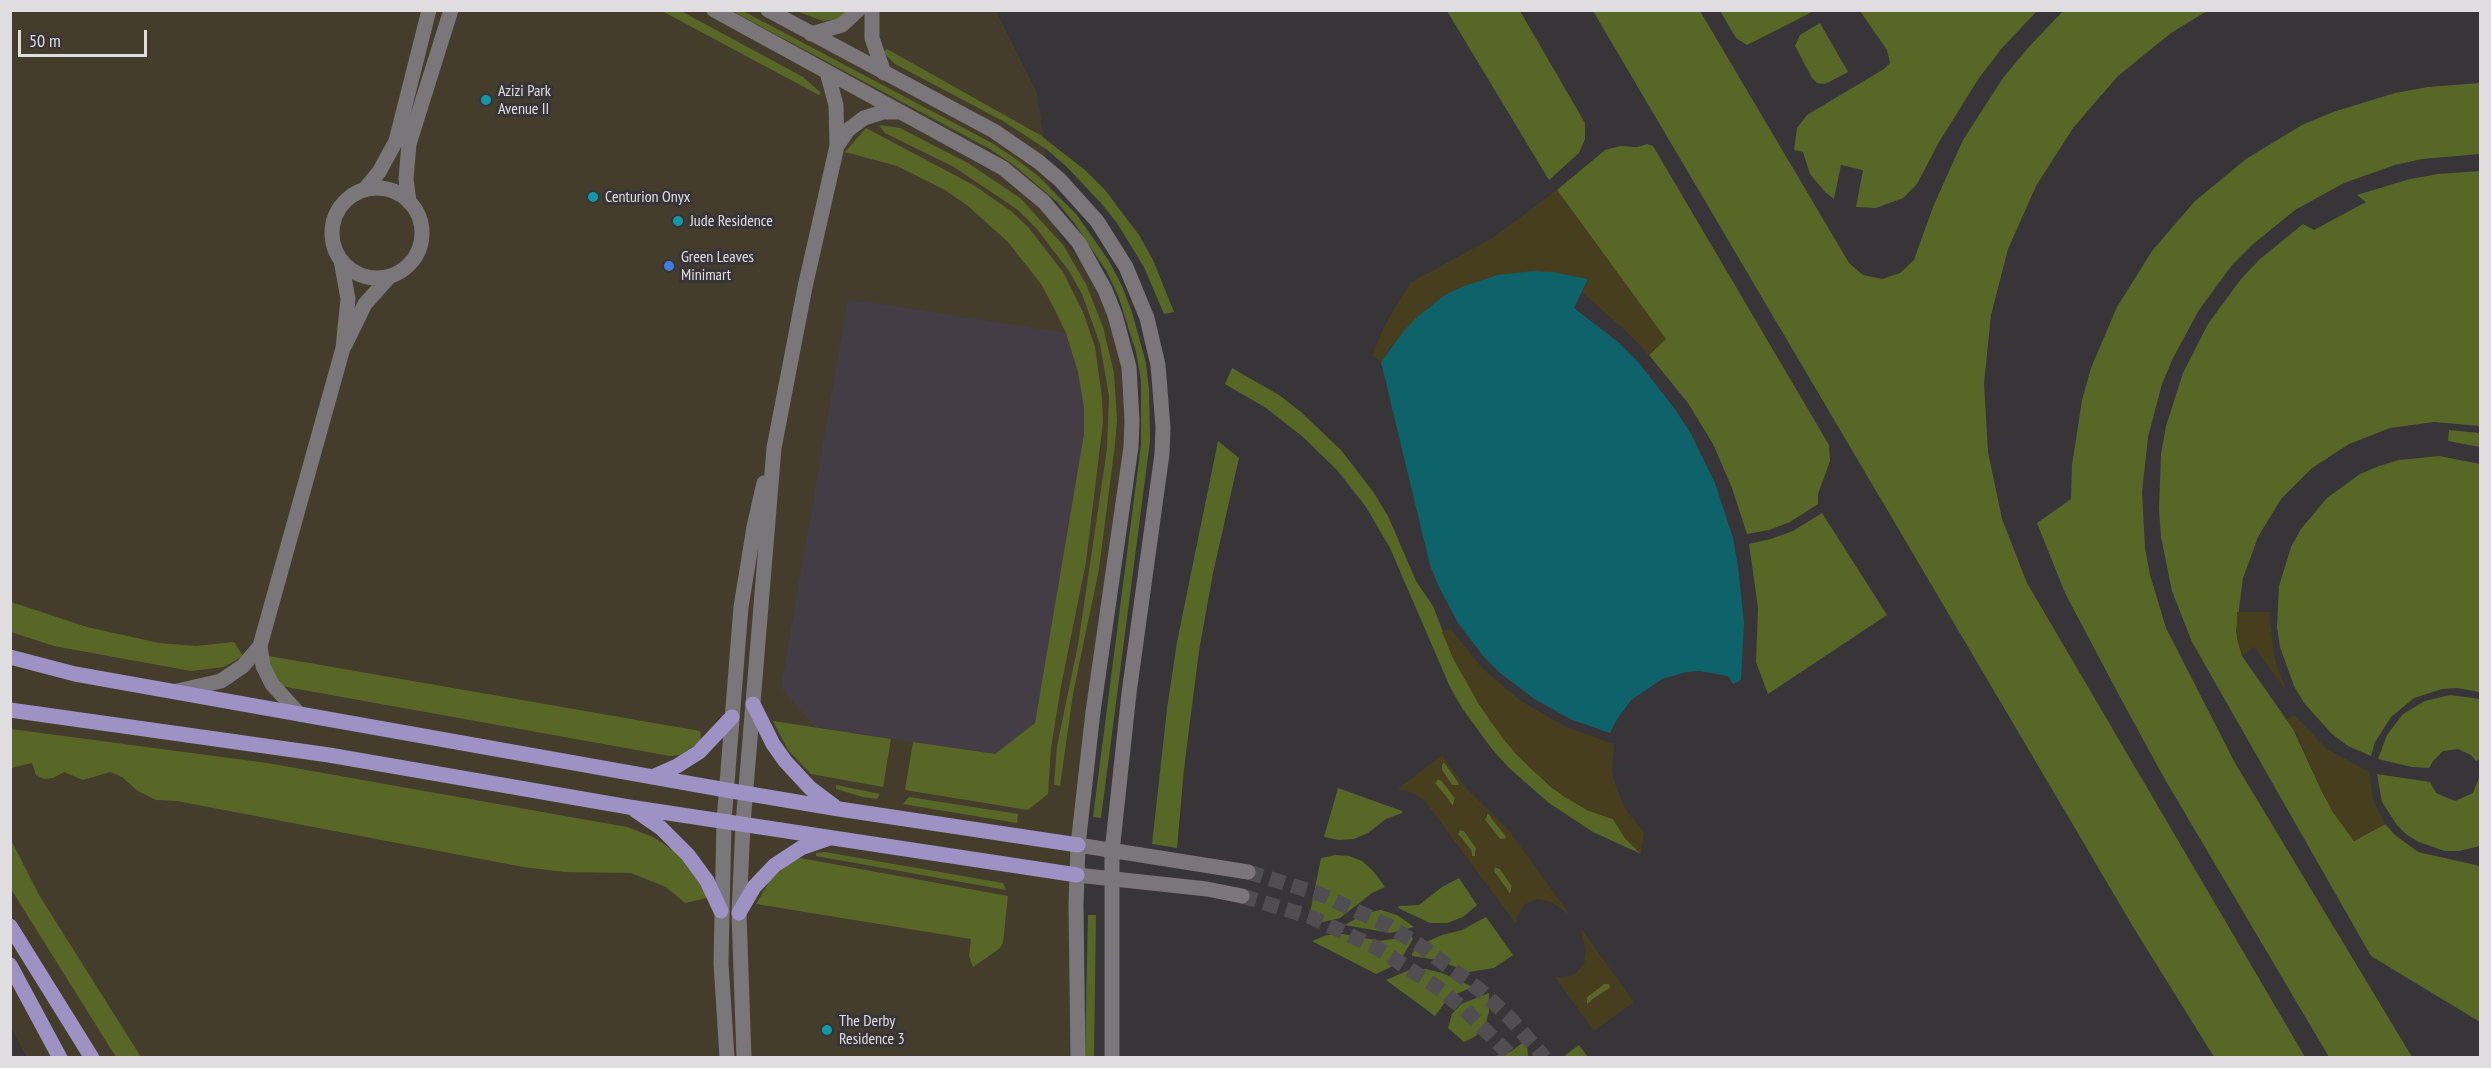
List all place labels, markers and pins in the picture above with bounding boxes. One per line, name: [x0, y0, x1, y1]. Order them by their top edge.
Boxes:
place label: Azizi Park Avenue II: [498, 81, 551, 119]
marker: Azizi Park Avenue II: [479, 93, 493, 107]
place label: Centurion Onyx: [605, 187, 690, 207]
marker: Centurion Onyx: [586, 190, 600, 204]
place label: Jude Residence: [690, 211, 773, 231]
marker: Jude Residence: [671, 214, 685, 228]
place label: Green Leaves Minimart: [681, 247, 754, 285]
marker: Green Leaves Minimart: [662, 259, 676, 273]
place label: The Derby Residence 3: [839, 1011, 905, 1049]
marker: The Derby Residence 3: [820, 1023, 834, 1037]

